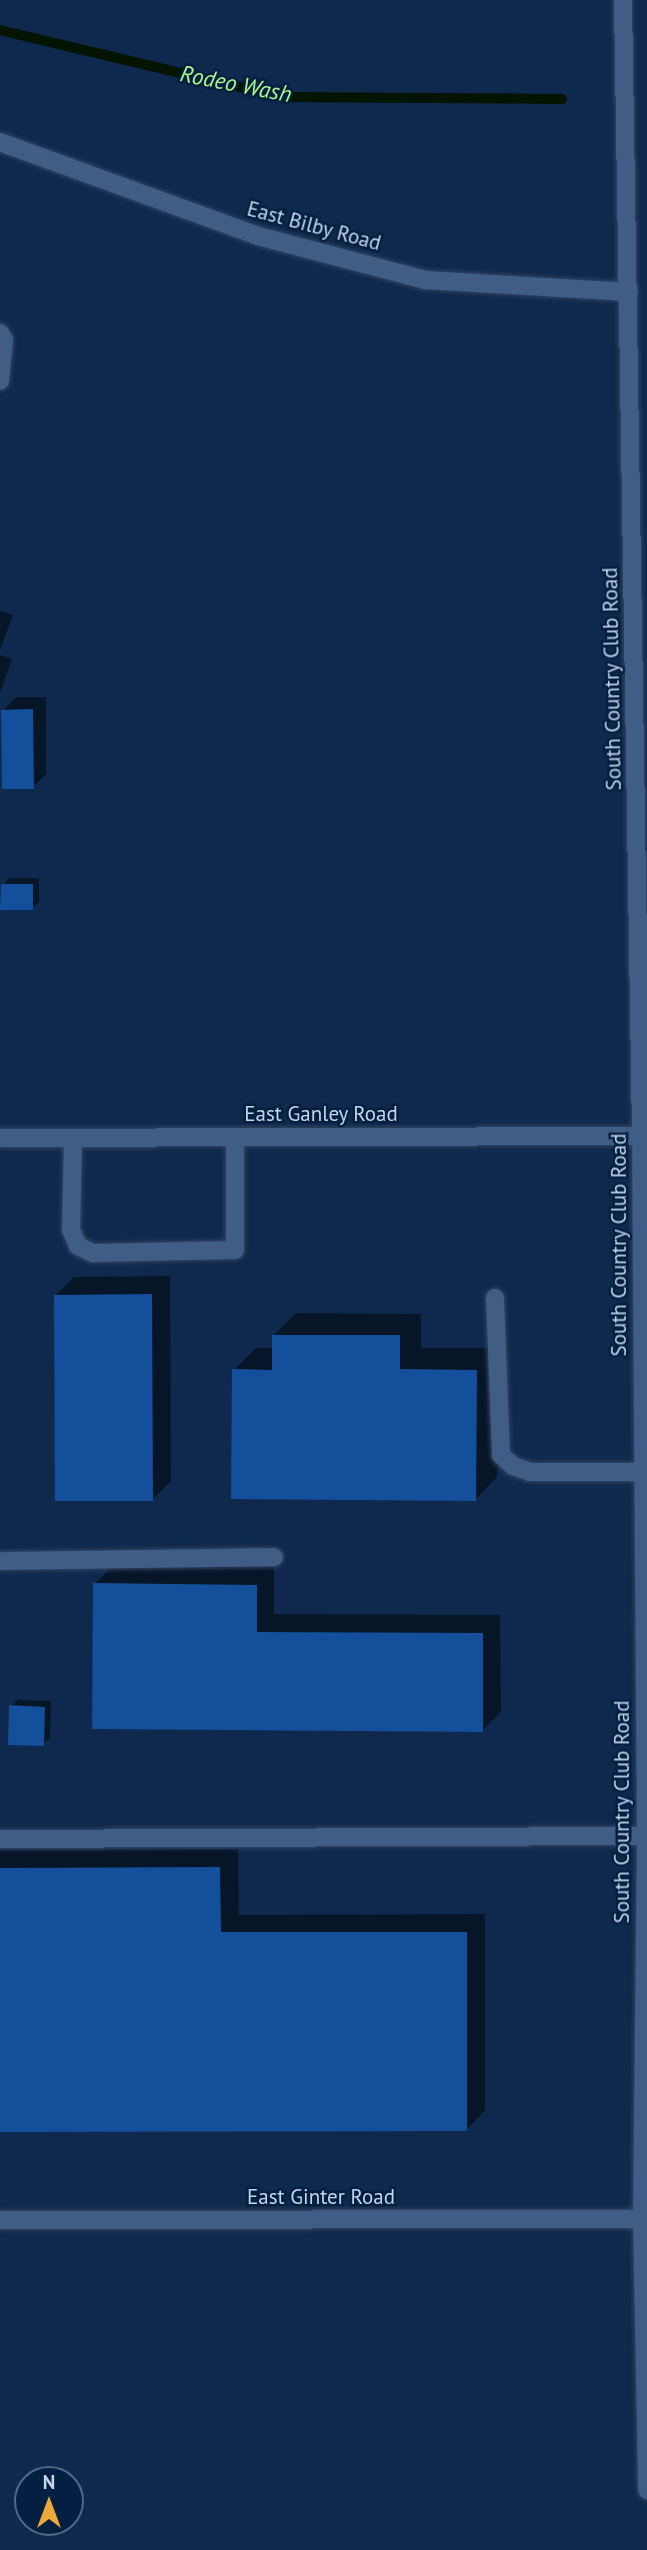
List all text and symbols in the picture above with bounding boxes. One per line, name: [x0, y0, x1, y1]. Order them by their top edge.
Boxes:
water label: Rodeo Wash: [178, 60, 294, 108]
street label: East Bilby Road: [244, 196, 384, 256]
street label: South Country Club Road: [597, 567, 627, 791]
street label: East Ganley Road: [244, 1101, 398, 1127]
street label: South Country Club Road: [606, 1133, 632, 1357]
street label: South Country Club Road: [609, 1700, 635, 1924]
street label: East Ginter Road: [247, 2184, 395, 2210]
north arrow: [14, 2466, 84, 2536]
text: N: [43, 2470, 55, 2494]

